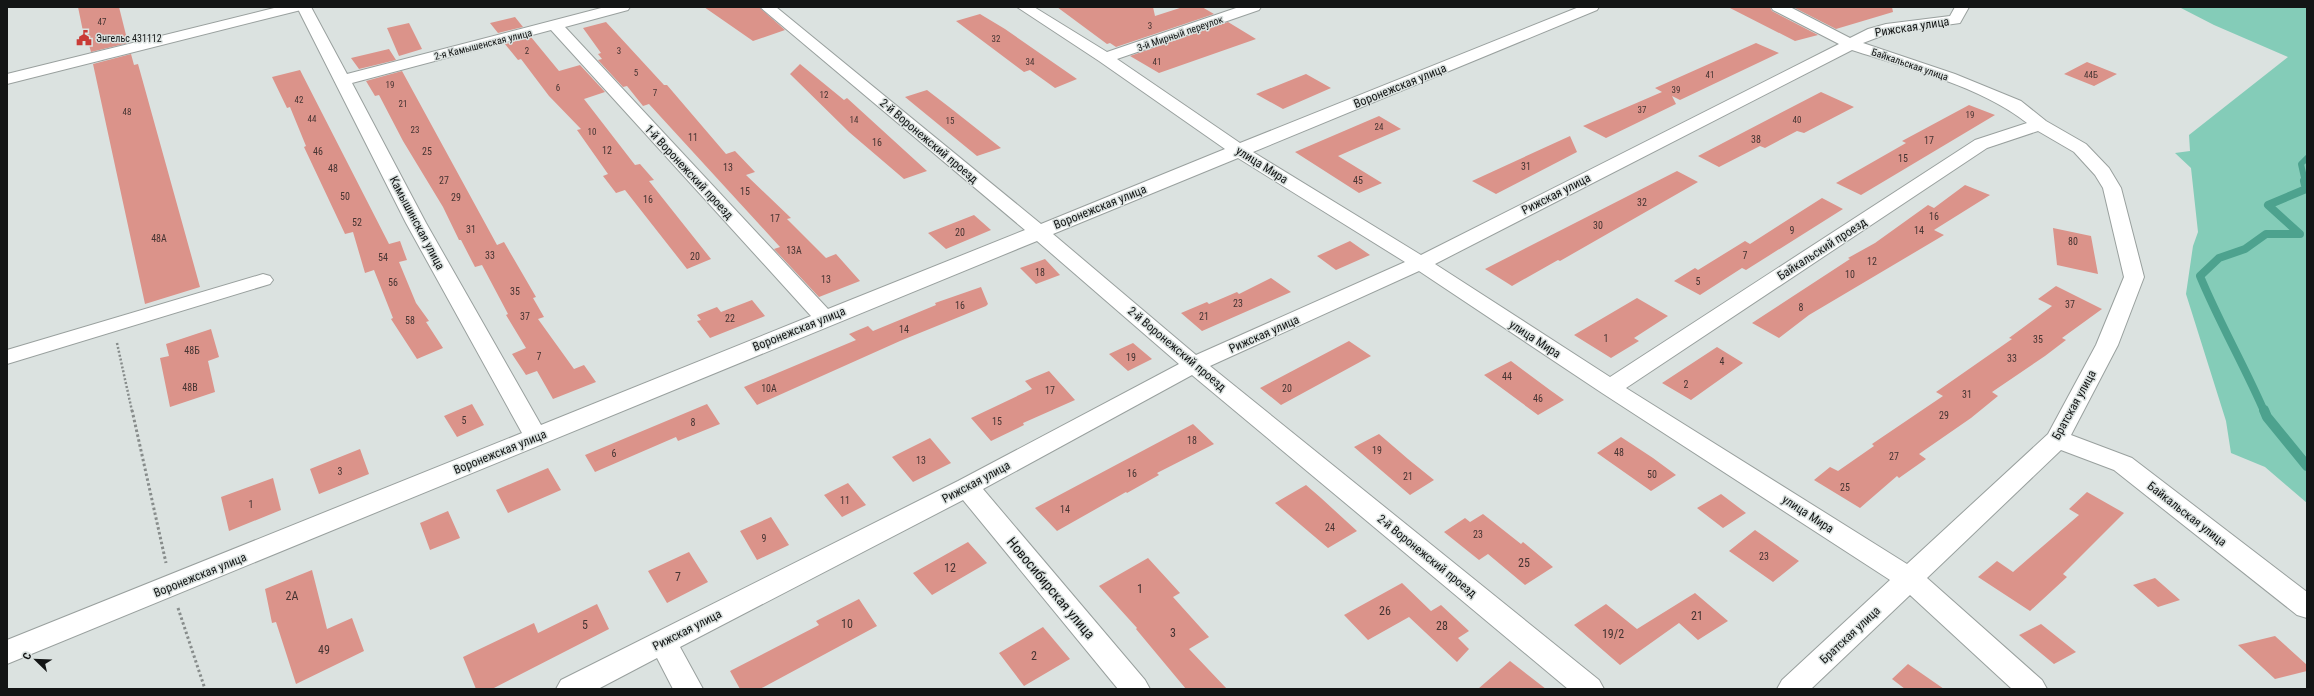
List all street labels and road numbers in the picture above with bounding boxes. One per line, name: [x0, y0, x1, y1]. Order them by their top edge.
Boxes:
street label: 3-й Мирный переулок: [1136, 14, 1225, 53]
street label: Рижская улица: [1874, 14, 1950, 40]
street label: 2-я Камышенская улица: [433, 26, 533, 62]
street label: Байкальская улица: [1870, 46, 1950, 83]
street label: Воронежская улица: [1352, 61, 1449, 111]
street label: 2-й Воронежский проезд: [877, 96, 981, 186]
street label: 1-й Воронежский проезд: [642, 122, 737, 222]
street label: улица Мира: [1233, 144, 1291, 187]
street label: Рижская улица: [1519, 171, 1593, 217]
street label: Камышинская улица: [386, 174, 448, 272]
street label: Воронежская улица: [1052, 182, 1149, 232]
street label: Байкальский проезд: [1775, 215, 1870, 283]
street label: Воронежская улица: [751, 304, 848, 354]
street label: 2-й Воронежский проезд: [1125, 304, 1229, 394]
street label: Рижская улица: [1227, 312, 1301, 356]
street label: улица Мира: [1507, 317, 1564, 361]
street label: Братская улица: [2049, 368, 2099, 442]
street label: Воронежская улица: [452, 427, 549, 477]
street label: Рижская улица: [939, 458, 1013, 506]
street label: Байкальская улица: [2145, 479, 2230, 549]
street label: улица Мира: [1780, 492, 1837, 536]
street label: 2-й Воронежский проезд: [1375, 512, 1480, 601]
street label: Новосибирская улица: [1004, 534, 1098, 642]
street label: Воронежская улица: [152, 550, 249, 600]
street label: Братская улица: [1817, 603, 1883, 667]
street label: Рижская улица: [650, 607, 724, 653]

